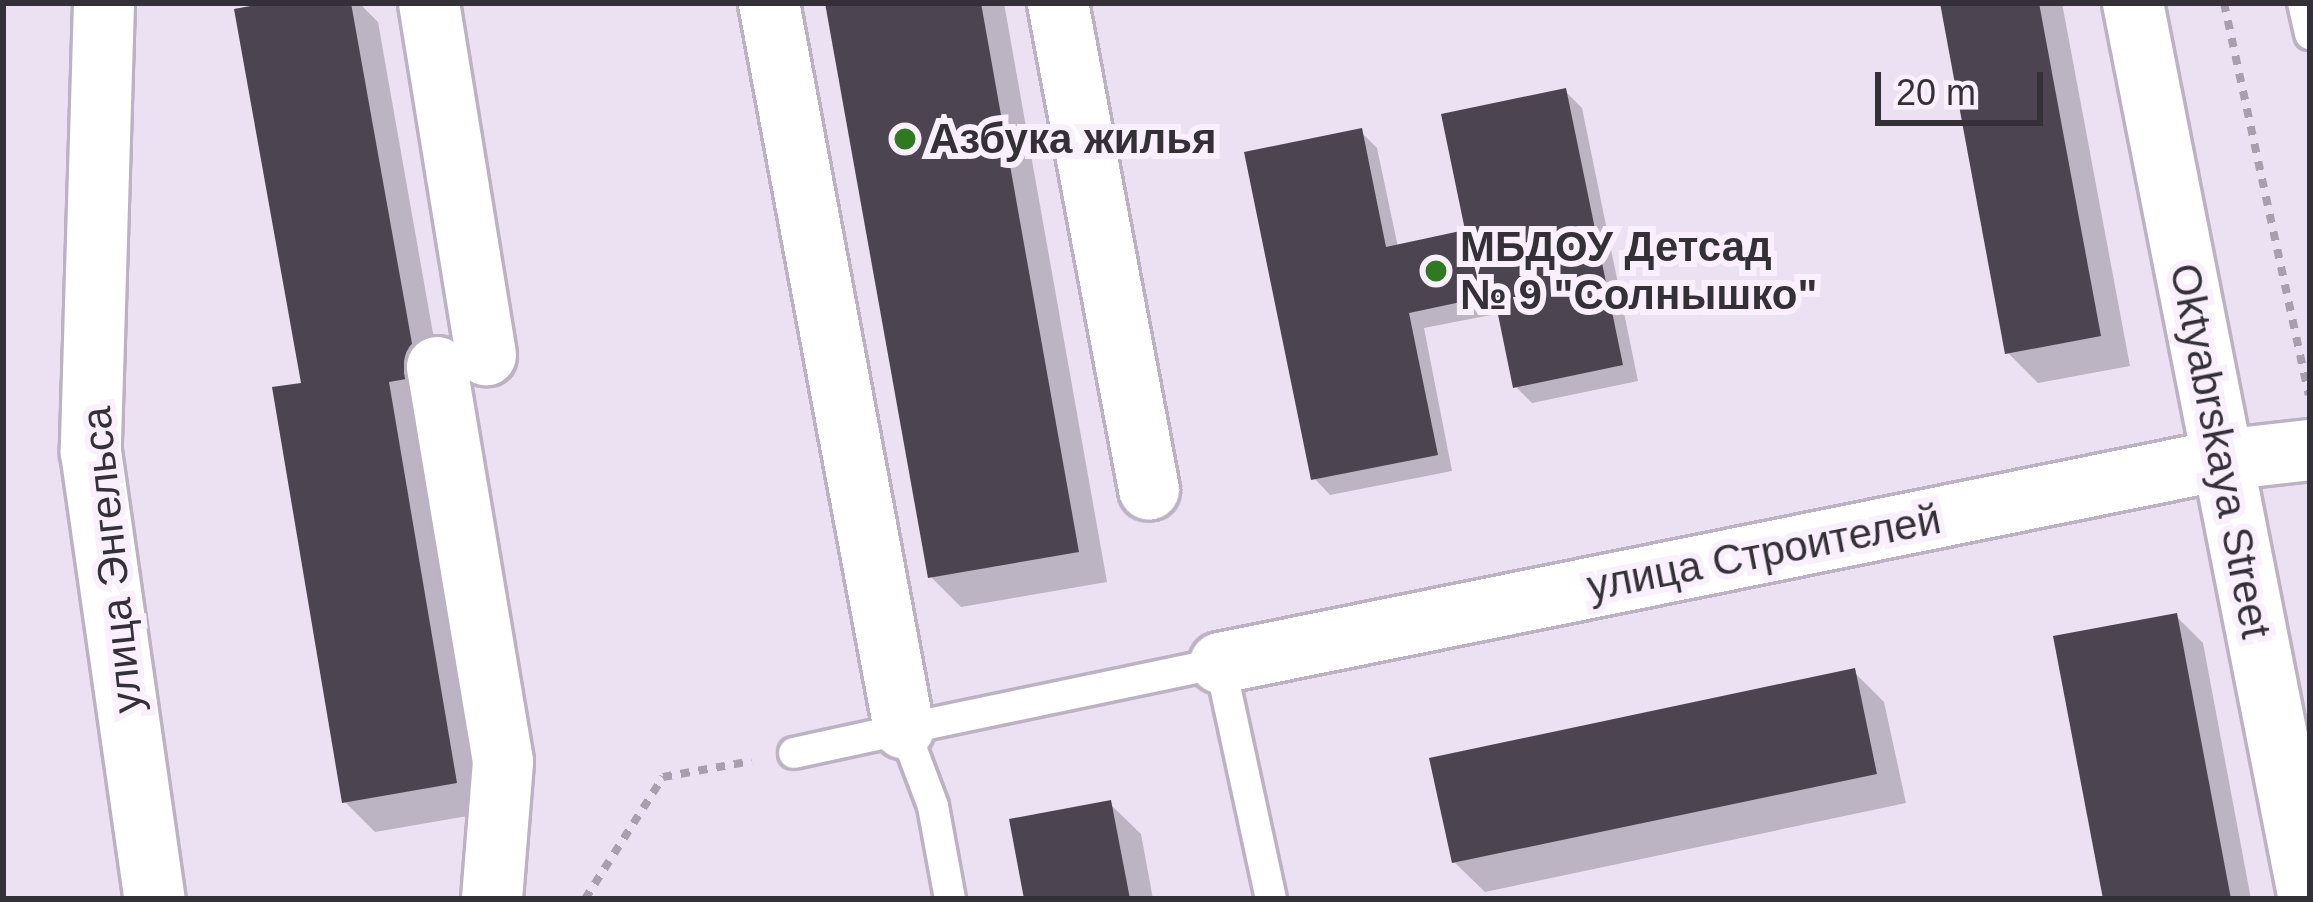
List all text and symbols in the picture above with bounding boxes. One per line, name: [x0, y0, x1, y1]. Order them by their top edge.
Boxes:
scale bar: [1881, 48, 2049, 122]
text: 20 m: [1896, 72, 1976, 113]
place label: Азбука жилья: [929, 114, 1217, 164]
marker: Азбука жилья: [892, 126, 918, 152]
place label: МБДОУ Детсад № 9 "Солнышко": [1460, 222, 1817, 320]
marker: МБДОУ Детсад № 9 "Солнышко": [1423, 258, 1449, 284]
street label: Oktyabrskaya Street: [2159, 259, 2281, 643]
street label: улица Энгельса: [71, 404, 153, 716]
street label: улица Строителей: [1583, 494, 1945, 612]

